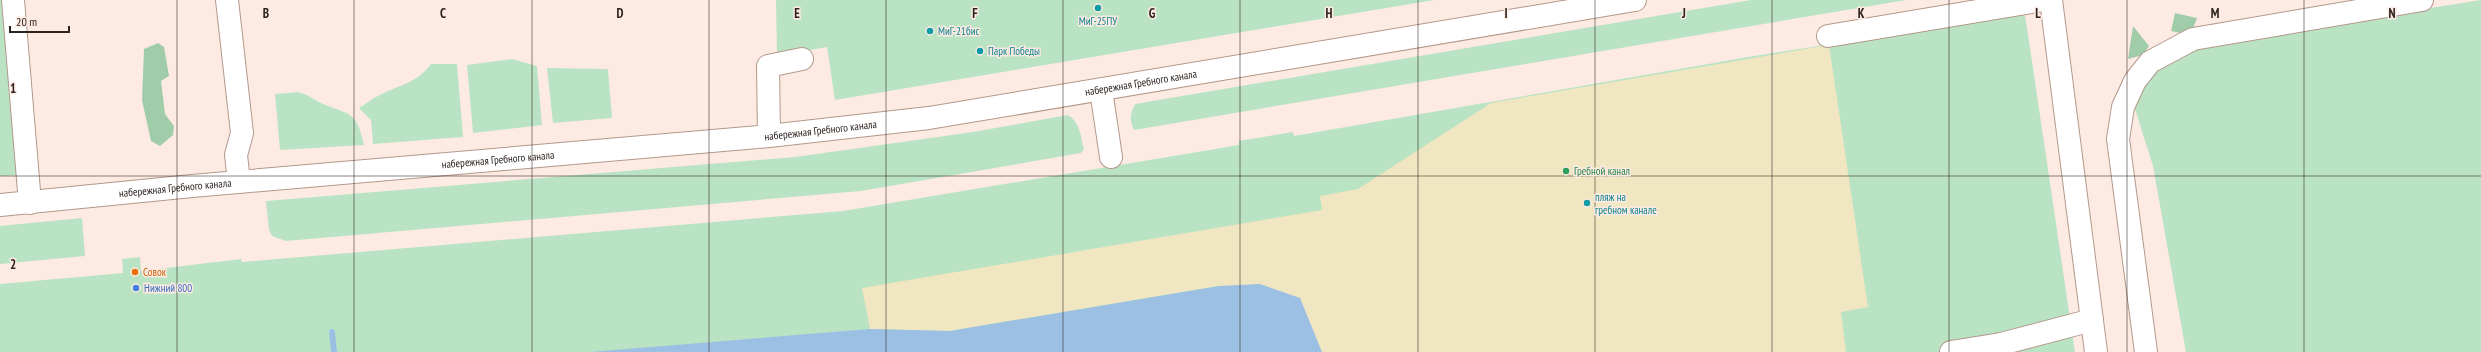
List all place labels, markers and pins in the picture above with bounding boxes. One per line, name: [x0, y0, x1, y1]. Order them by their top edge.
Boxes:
marker: МиГ-25ПУ: [1093, 3, 1103, 13]
place label: МиГ-25ПУ: [1079, 14, 1117, 28]
place label: МиГ-21бис: [938, 24, 979, 38]
marker: МиГ-21бис: [925, 26, 935, 36]
place label: Парк Победы: [988, 44, 1040, 58]
marker: Парк Победы: [975, 46, 985, 56]
place label: Гребной канал: [1574, 164, 1630, 178]
marker: Гребной канал: [1561, 166, 1571, 176]
place label: пляж на гребном канале: [1595, 190, 1657, 217]
marker: пляж на гребном канале: [1582, 198, 1592, 208]
place label: Совок: [143, 265, 167, 279]
marker: Совок: [130, 267, 140, 277]
place label: Нижний 800: [144, 281, 192, 295]
marker: Нижний 800: [131, 283, 141, 293]

